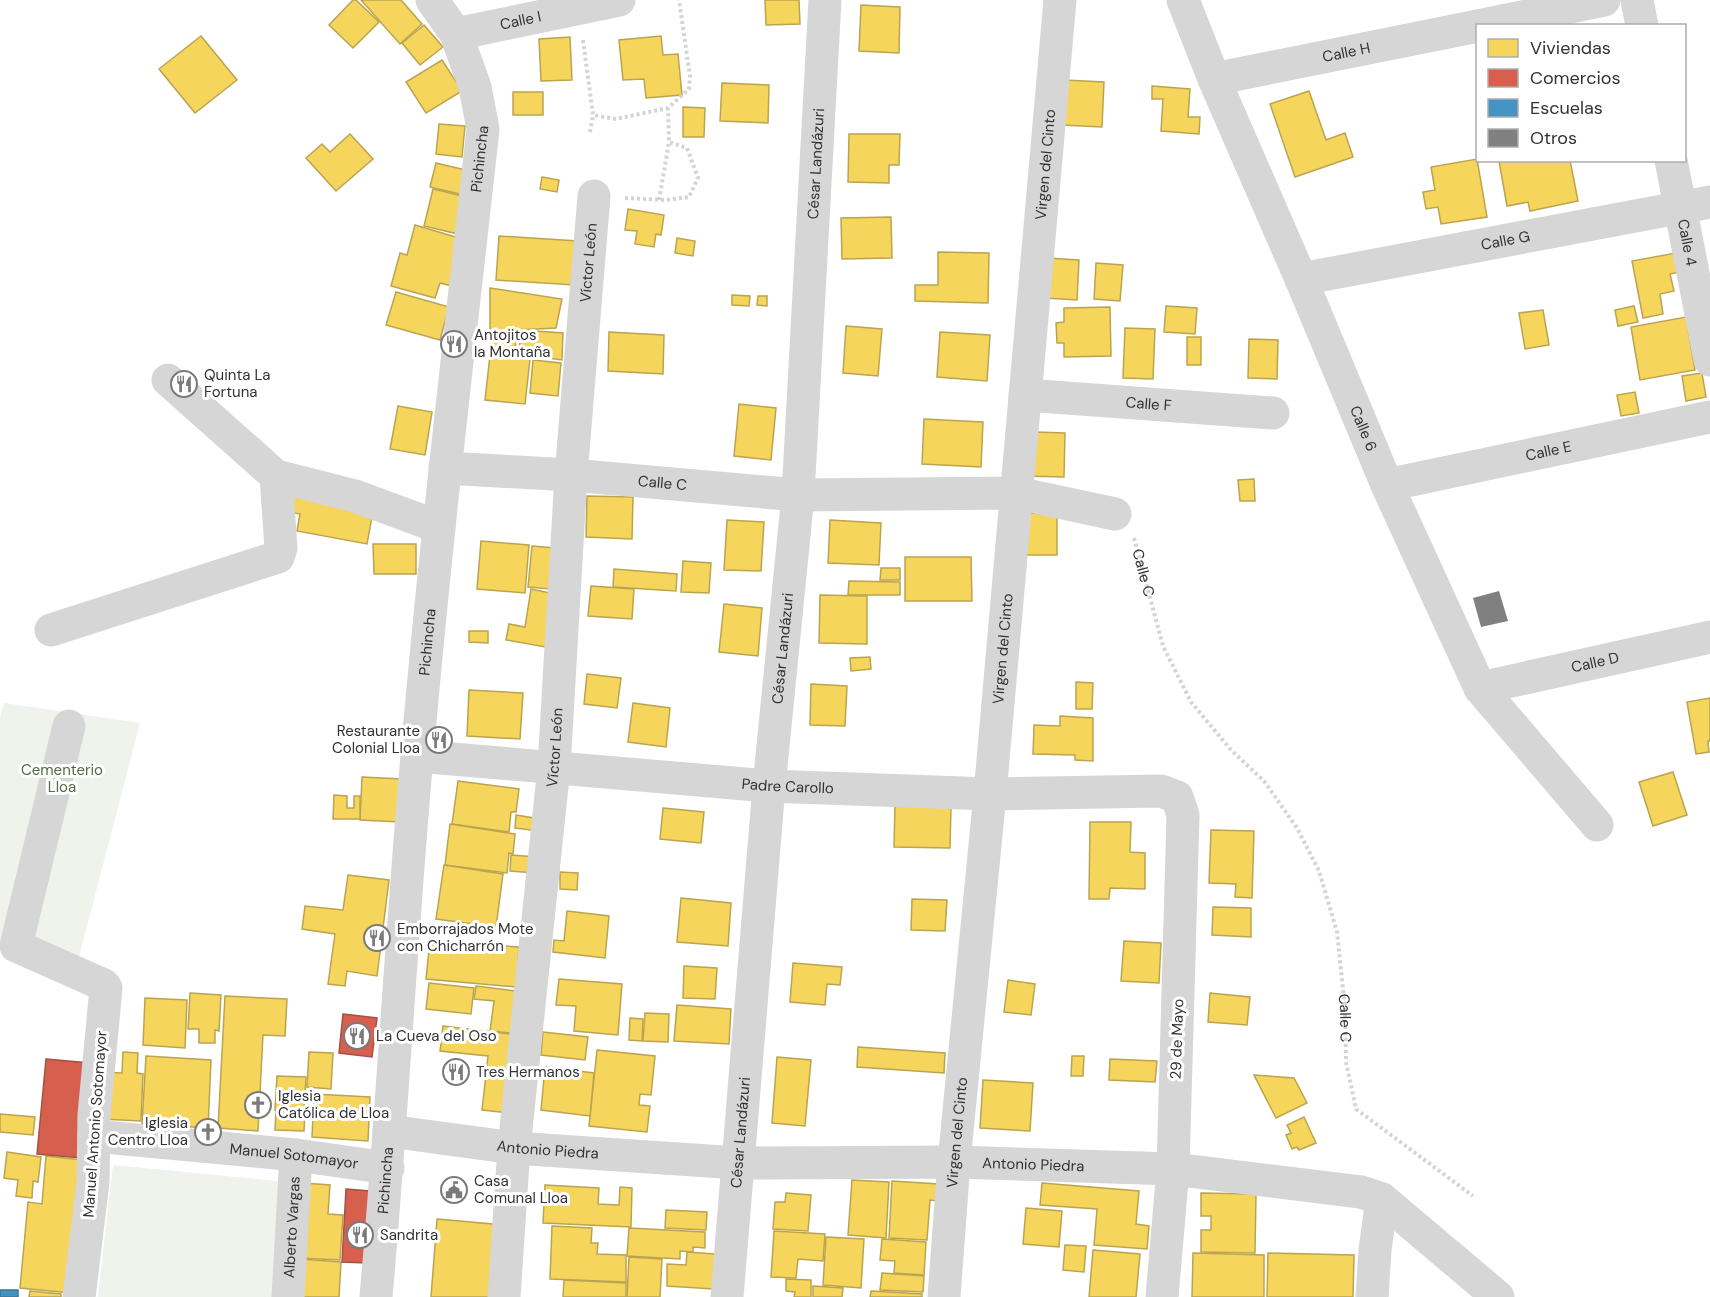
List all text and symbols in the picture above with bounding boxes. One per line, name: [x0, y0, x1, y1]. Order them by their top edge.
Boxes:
street label: Calle I: [498, 6, 543, 35]
legend: [1476, 24, 1686, 162]
text: Viviendas: [1530, 36, 1611, 60]
street label: Calle H: [1321, 38, 1372, 67]
text: Comercios: [1530, 66, 1621, 90]
text: Escuelas: [1530, 96, 1603, 120]
street label: César Landázuri: [803, 107, 829, 220]
street label: Virgen del Cinto: [1031, 108, 1060, 221]
street label: Pichincha: [466, 124, 493, 193]
text: Otros: [1530, 126, 1577, 150]
street label: Calle 4: [1673, 217, 1701, 268]
street label: Víctor León: [575, 222, 602, 303]
street label: Calle G: [1479, 226, 1532, 255]
place label: Antojitos la Montaña: [474, 325, 550, 362]
restaurant icon: Antojitos la Montaña: [439, 329, 469, 359]
place label: Quinta La Fortuna: [204, 365, 271, 402]
restaurant icon: Quinta La Fortuna: [169, 369, 199, 399]
street label: Calle F: [1125, 392, 1172, 416]
street label: Calle 6: [1345, 403, 1382, 454]
street label: Calle E: [1524, 436, 1573, 466]
street label: Calle C: [637, 471, 688, 495]
street label: Calle C: [1127, 547, 1159, 599]
street label: César Landázuri: [767, 592, 798, 705]
street label: Virgen del Cinto: [988, 592, 1018, 705]
street label: Pichincha: [414, 608, 441, 676]
street label: Calle D: [1569, 647, 1621, 677]
street label: Víctor León: [542, 707, 567, 788]
place label: Restaurante Colonial Lloa: [332, 721, 420, 758]
restaurant icon: Restaurante Colonial Lloa: [424, 725, 454, 755]
park label: Cementerio Lloa: [21, 760, 103, 797]
street label: Padre Carollo: [741, 774, 834, 798]
place label: Emborrajados Mote con Chicharrón: [397, 919, 533, 956]
restaurant icon: Emborrajados Mote con Chicharrón: [362, 923, 392, 953]
street label: Calle C: [1334, 993, 1356, 1043]
street label: 29 de Mayo: [1166, 998, 1188, 1080]
restaurant icon: La Cueva del Oso: [342, 1021, 372, 1051]
place label: La Cueva del Oso: [376, 1026, 497, 1046]
street label: Manuel Antonio Sotomayor: [78, 1029, 112, 1218]
restaurant icon: Tres Hermanos: [441, 1057, 471, 1087]
place label: Tres Hermanos: [476, 1062, 580, 1082]
street label: César Landázuri: [726, 1076, 755, 1189]
street label: Virgen del Cinto: [942, 1076, 972, 1189]
place label: Iglesia Católica de Lloa: [278, 1086, 389, 1123]
church icon: Iglesia Católica de Lloa: [243, 1090, 273, 1120]
place label: Iglesia Centro Lloa: [108, 1113, 188, 1150]
church icon: Iglesia Centro Lloa: [193, 1117, 223, 1147]
street label: Antonio Piedra: [496, 1136, 599, 1164]
street label: Manuel Sotomayor: [229, 1139, 360, 1174]
street label: Pichincha: [373, 1146, 398, 1215]
street label: Antonio Piedra: [982, 1153, 1085, 1176]
place label: Casa Comunal Lloa: [474, 1171, 568, 1208]
public building icon: Casa Comunal Lloa: [439, 1175, 469, 1205]
street label: Alberto Vargas: [279, 1176, 305, 1279]
restaurant icon: Sandrita: [345, 1220, 375, 1250]
place label: Sandrita: [380, 1225, 438, 1245]

